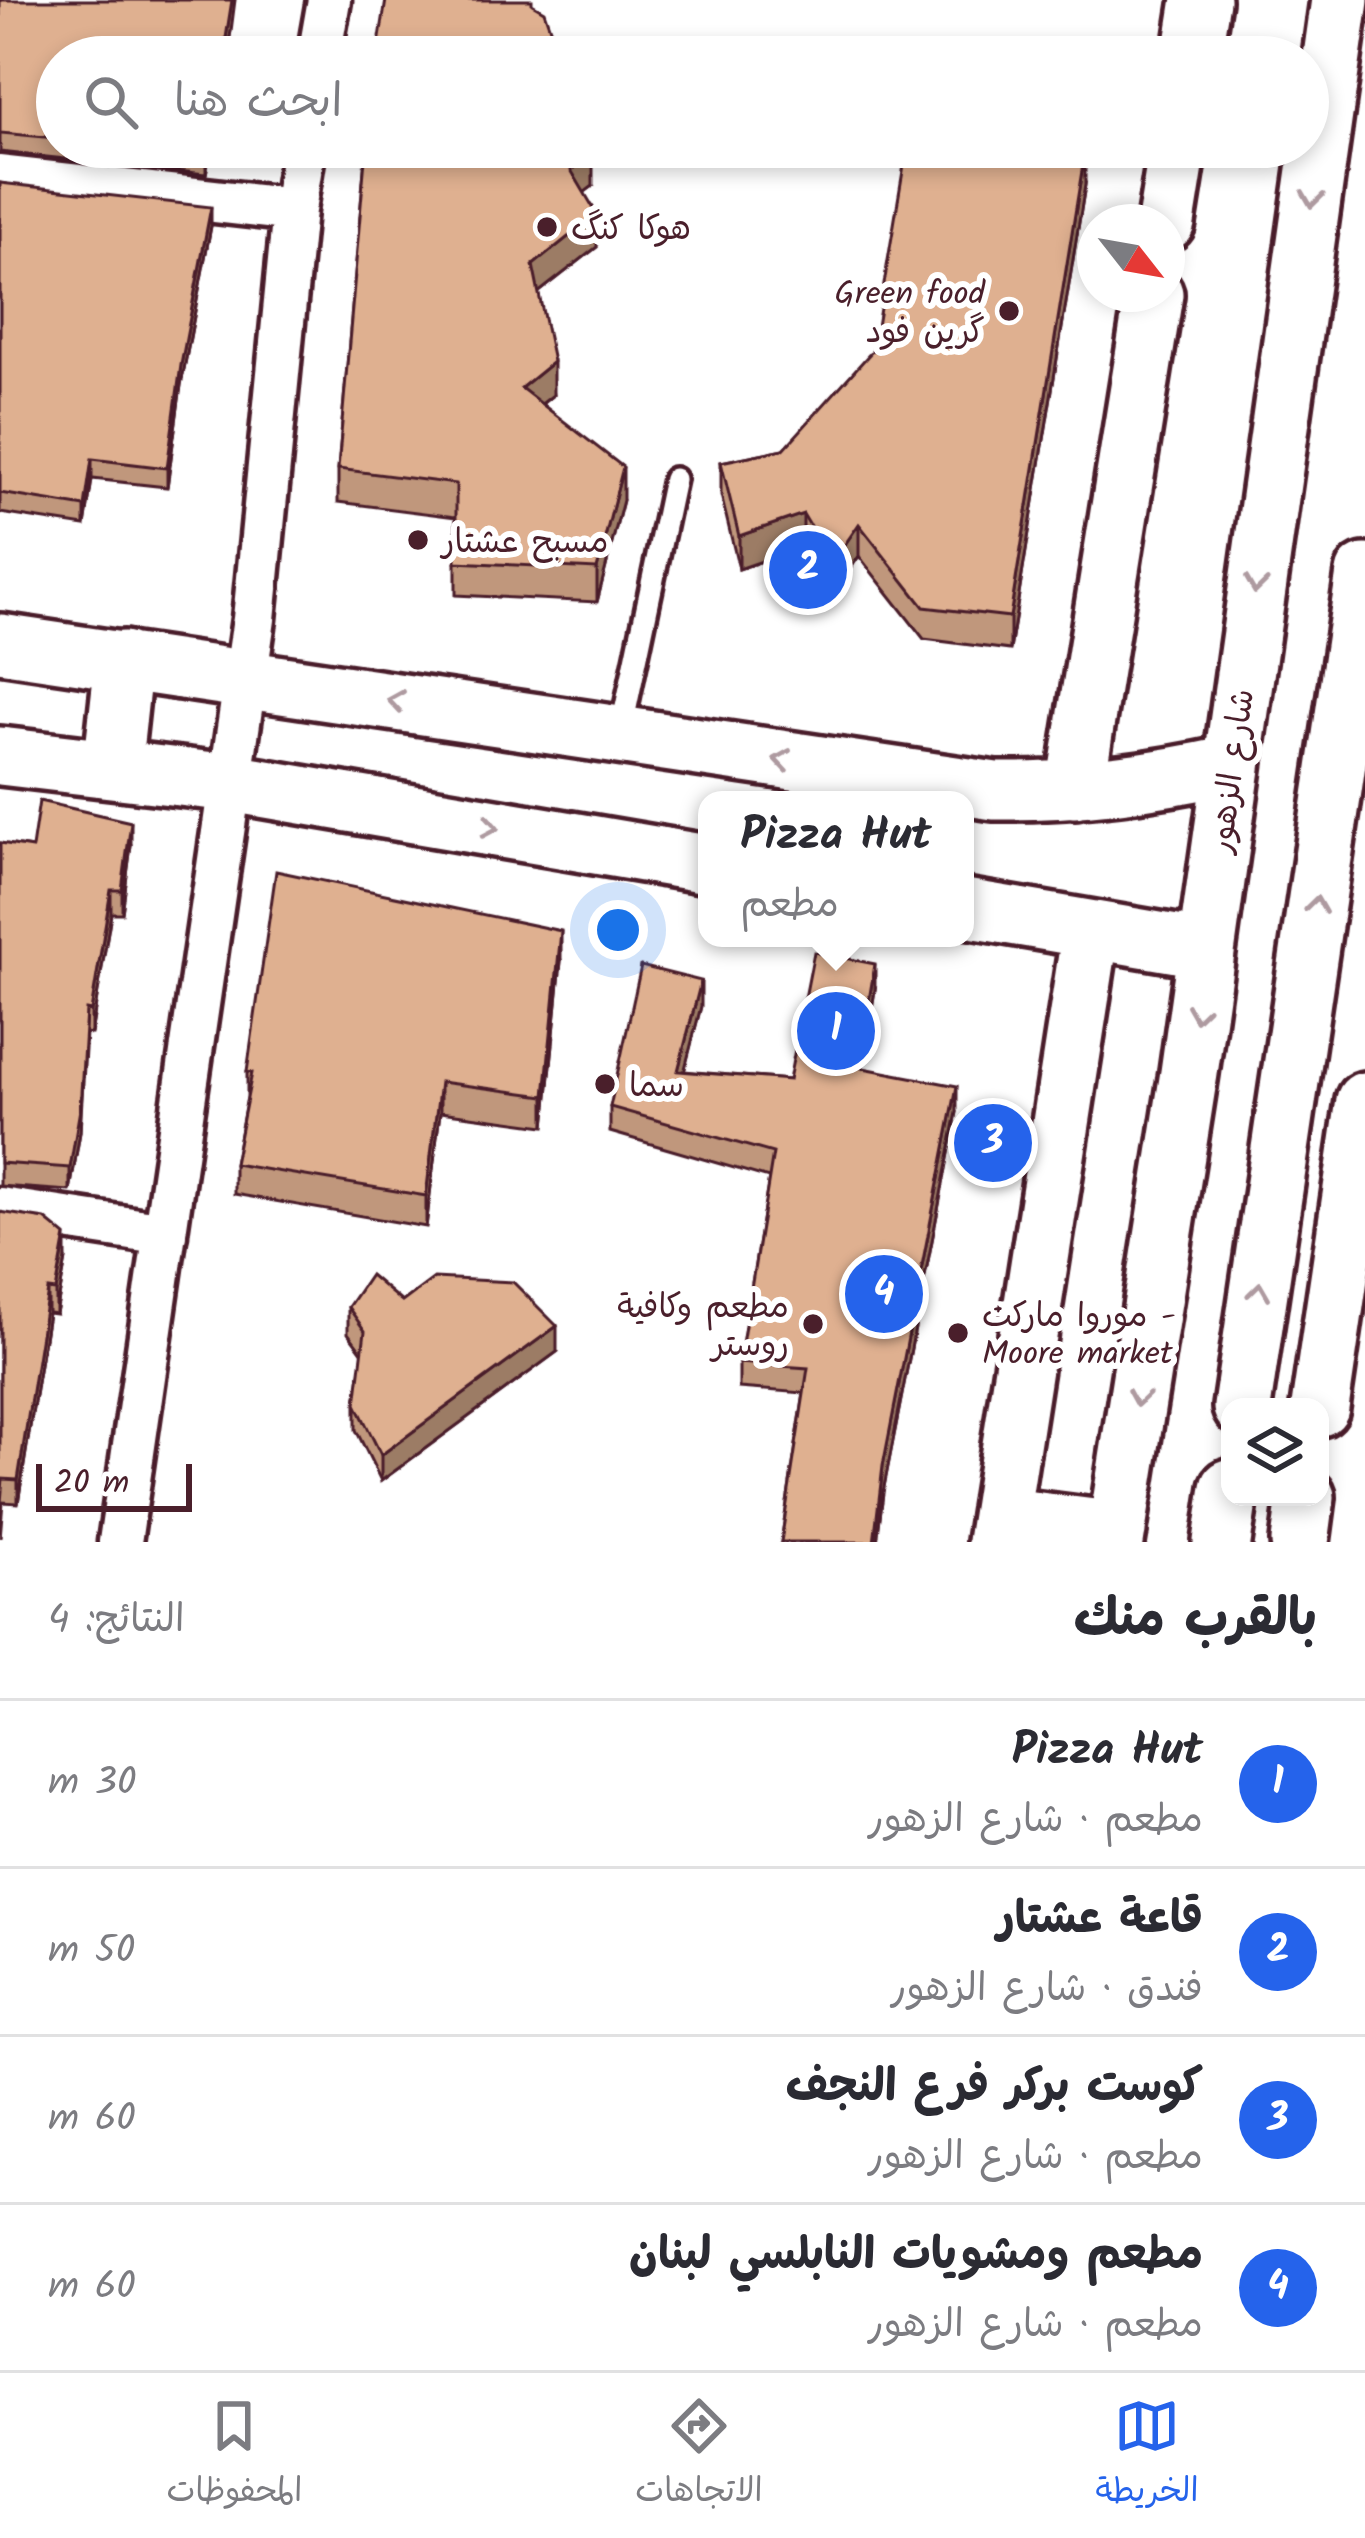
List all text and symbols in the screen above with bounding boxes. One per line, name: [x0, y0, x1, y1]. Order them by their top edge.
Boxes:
search box: [36, 36, 1329, 168]
text: ابحث هنا: [174, 67, 342, 139]
icon: search: [78, 69, 144, 135]
one-way arrow: [1300, 189, 1326, 209]
place label: هوكا كنگ: [571, 204, 691, 257]
north arrow: [1077, 204, 1185, 312]
marker: هوكا كنگ: [534, 214, 560, 240]
place label: Green food گرين فود: [835, 269, 987, 360]
marker: Green food گرين فود: [996, 298, 1022, 324]
place label: مسبح عشتار: [439, 517, 609, 570]
pin: 2: [769, 525, 847, 615]
marker: مسبح عشتار: [405, 527, 431, 553]
one-way arrow: [1244, 575, 1270, 595]
street label: شارع الزهور: [1196, 686, 1271, 858]
one-way arrow: [386, 690, 406, 715]
one-way arrow: [772, 748, 791, 774]
popup: [698, 791, 974, 947]
text: Pizza Hut: [740, 801, 932, 873]
one-way arrow: [479, 814, 499, 839]
text: مطعم: [740, 875, 839, 937]
one-way arrow: [1302, 896, 1328, 915]
your location: [588, 900, 648, 960]
pin: 1: [797, 986, 875, 1076]
one-way arrow: [1185, 1003, 1211, 1023]
place label: سما: [629, 1061, 684, 1114]
marker: سما: [592, 1071, 618, 1097]
pin: 3: [954, 1098, 1032, 1188]
pin: 4: [845, 1249, 923, 1339]
one-way arrow: [1245, 1281, 1271, 1301]
place label: مطعم وكافية روستر: [617, 1282, 789, 1373]
place label: موروا ماركت - Moore market: [982, 1291, 1176, 1382]
marker: مطعم وكافية روستر: [800, 1311, 826, 1337]
marker: موروا ماركت - Moore market: [945, 1320, 971, 1346]
one-way arrow: [1126, 1388, 1151, 1408]
map controls: [1221, 1398, 1329, 1506]
button: layers: [1221, 1398, 1329, 1506]
scale bar: [36, 1458, 192, 1511]
text: 20 m: [54, 1458, 129, 1511]
text: بالقرب منك: [1074, 1580, 1317, 1661]
text: النتائج: 4: [48, 1590, 185, 1652]
text: Pizza Hut: [1012, 1716, 1203, 1788]
text: 30 m: [48, 1753, 136, 1815]
text: 1: [1272, 1753, 1284, 1815]
text: مطعم · شارع الزهور: [868, 1790, 1203, 1852]
text: قاعة عشتار: [997, 1884, 1203, 1956]
text: 50 m: [48, 1921, 135, 1983]
text: 2: [1267, 1921, 1289, 1983]
text: فندق · شارع الزهور: [891, 1959, 1203, 2021]
text: كوست بركر فرع النجف: [786, 2052, 1203, 2124]
text: 60 m: [48, 2089, 136, 2151]
text: 3: [1267, 2089, 1289, 2151]
text: مطعم · شارع الزهور: [868, 2127, 1203, 2189]
text: مطعم ومشويات النابلسي لبنان: [629, 2220, 1203, 2292]
text: 60 m: [48, 2257, 136, 2319]
text: 4: [1267, 2257, 1289, 2319]
text: مطعم · شارع الزهور: [868, 2295, 1203, 2357]
tab: المحفوظات: [166, 2393, 302, 2519]
tab: الاتجاهات: [635, 2393, 763, 2519]
tab: الخريطة: [1096, 2393, 1199, 2519]

